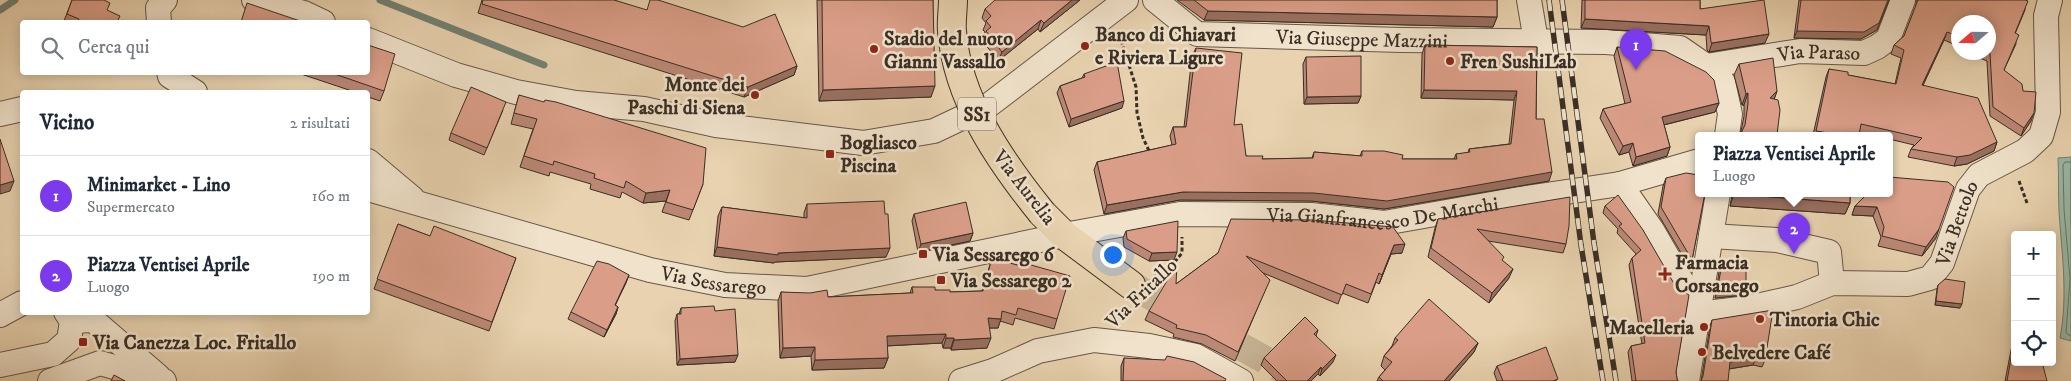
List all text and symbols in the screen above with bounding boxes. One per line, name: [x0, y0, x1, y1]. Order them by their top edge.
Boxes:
north arrow: [1951, 15, 1996, 60]
search box: [20, 20, 370, 75]
place label: Banco di Chiavari e Riviera Ligure: [1095, 23, 1236, 71]
street label: Via Giuseppe Mazzini: [1275, 25, 1448, 54]
place label: Stadio del nuoto Gianni Vassallo: [884, 27, 1013, 75]
pin: 1: [1620, 29, 1652, 70]
icon: search: [38, 34, 66, 62]
text: Cerca qui: [78, 36, 149, 59]
marker: Banco di Chiavari e Riviera Ligure: [1079, 40, 1091, 52]
street label: Via Paraso: [1775, 40, 1861, 69]
marker: Stadio del nuoto Gianni Vassallo: [868, 43, 880, 55]
place label: Fren SushiLab: [1460, 50, 1577, 75]
marker: Fren SushiLab: [1444, 55, 1456, 67]
place label: Monte dei Paschi di Siena: [627, 73, 745, 121]
marker: Monte dei Paschi di Siena: [749, 89, 761, 101]
road number: SS1: [958, 98, 996, 130]
text: Vicino: [40, 110, 94, 136]
text: 2 risultati: [290, 113, 350, 133]
place label: Bogliasco Piscina: [840, 131, 917, 179]
popup: [1695, 132, 1893, 197]
text: Piazza Ventisei Aprile: [1713, 143, 1875, 166]
street label: Via Aurelia: [986, 145, 1061, 231]
marker: Bogliasco Piscina: [824, 148, 836, 160]
text: Luogo: [1713, 166, 1755, 186]
text: Minimarket - Lino: [87, 174, 230, 197]
street label: Via Bettolo: [1931, 175, 1985, 271]
text: 1: [53, 186, 59, 206]
text: 160 m: [312, 186, 350, 206]
street label: Via Gianfrancesco De Marchi: [1266, 192, 1500, 237]
text: Supermercato: [87, 197, 175, 217]
pin: 2: [1778, 213, 1810, 254]
map controls: [2011, 231, 2056, 366]
button: +: [2011, 231, 2056, 276]
your location: [1100, 242, 1126, 268]
place label: Via Sessarego 6: [932, 243, 1056, 268]
marker: Via Sessarego 6: [917, 248, 929, 260]
place label: Farmacia Corsanego: [1675, 251, 1759, 299]
text: Piazza Ventisei Aprile: [87, 254, 250, 277]
street label: Via Fritallo: [1100, 254, 1183, 335]
street label: Via Sessarego: [657, 261, 767, 301]
text: 2: [52, 266, 60, 286]
text: 190 m: [312, 266, 350, 286]
marker: Farmacia Corsanego: [1659, 268, 1671, 280]
place label: Via Sessarego 2: [950, 269, 1073, 294]
marker: Via Sessarego 2: [935, 274, 947, 286]
button: −: [2011, 276, 2056, 321]
text: Luogo: [87, 277, 130, 297]
place label: Tintoria Chic: [1769, 308, 1880, 333]
marker: Tintoria Chic: [1754, 313, 1766, 325]
place label: Macelleria: [1609, 316, 1694, 341]
marker: Macelleria: [1698, 321, 1710, 333]
button: locate: [2011, 321, 2056, 366]
place label: Via Canezza Loc. Fritallo: [92, 331, 296, 356]
marker: Via Canezza Loc. Fritallo: [77, 336, 89, 348]
place label: Belvedere Café: [1712, 341, 1831, 366]
marker: Belvedere Café: [1696, 346, 1708, 358]

